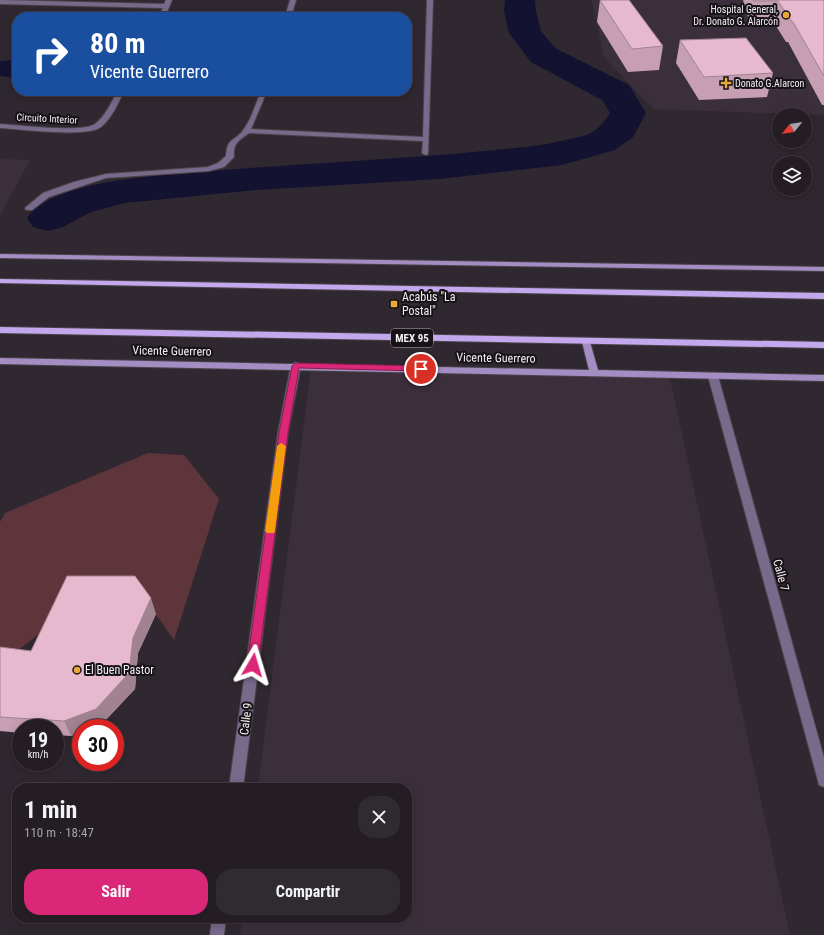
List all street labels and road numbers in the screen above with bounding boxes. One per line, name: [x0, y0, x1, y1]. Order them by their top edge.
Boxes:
street label: Circuito Interior: [16, 111, 78, 126]
road number: MEX 95: [391, 329, 433, 347]
street label: Vicente Guerrero: [132, 343, 212, 359]
street label: Vicente Guerrero: [456, 350, 536, 366]
street label: Calle 7: [770, 558, 792, 593]
street label: Calle 9: [237, 702, 255, 736]

